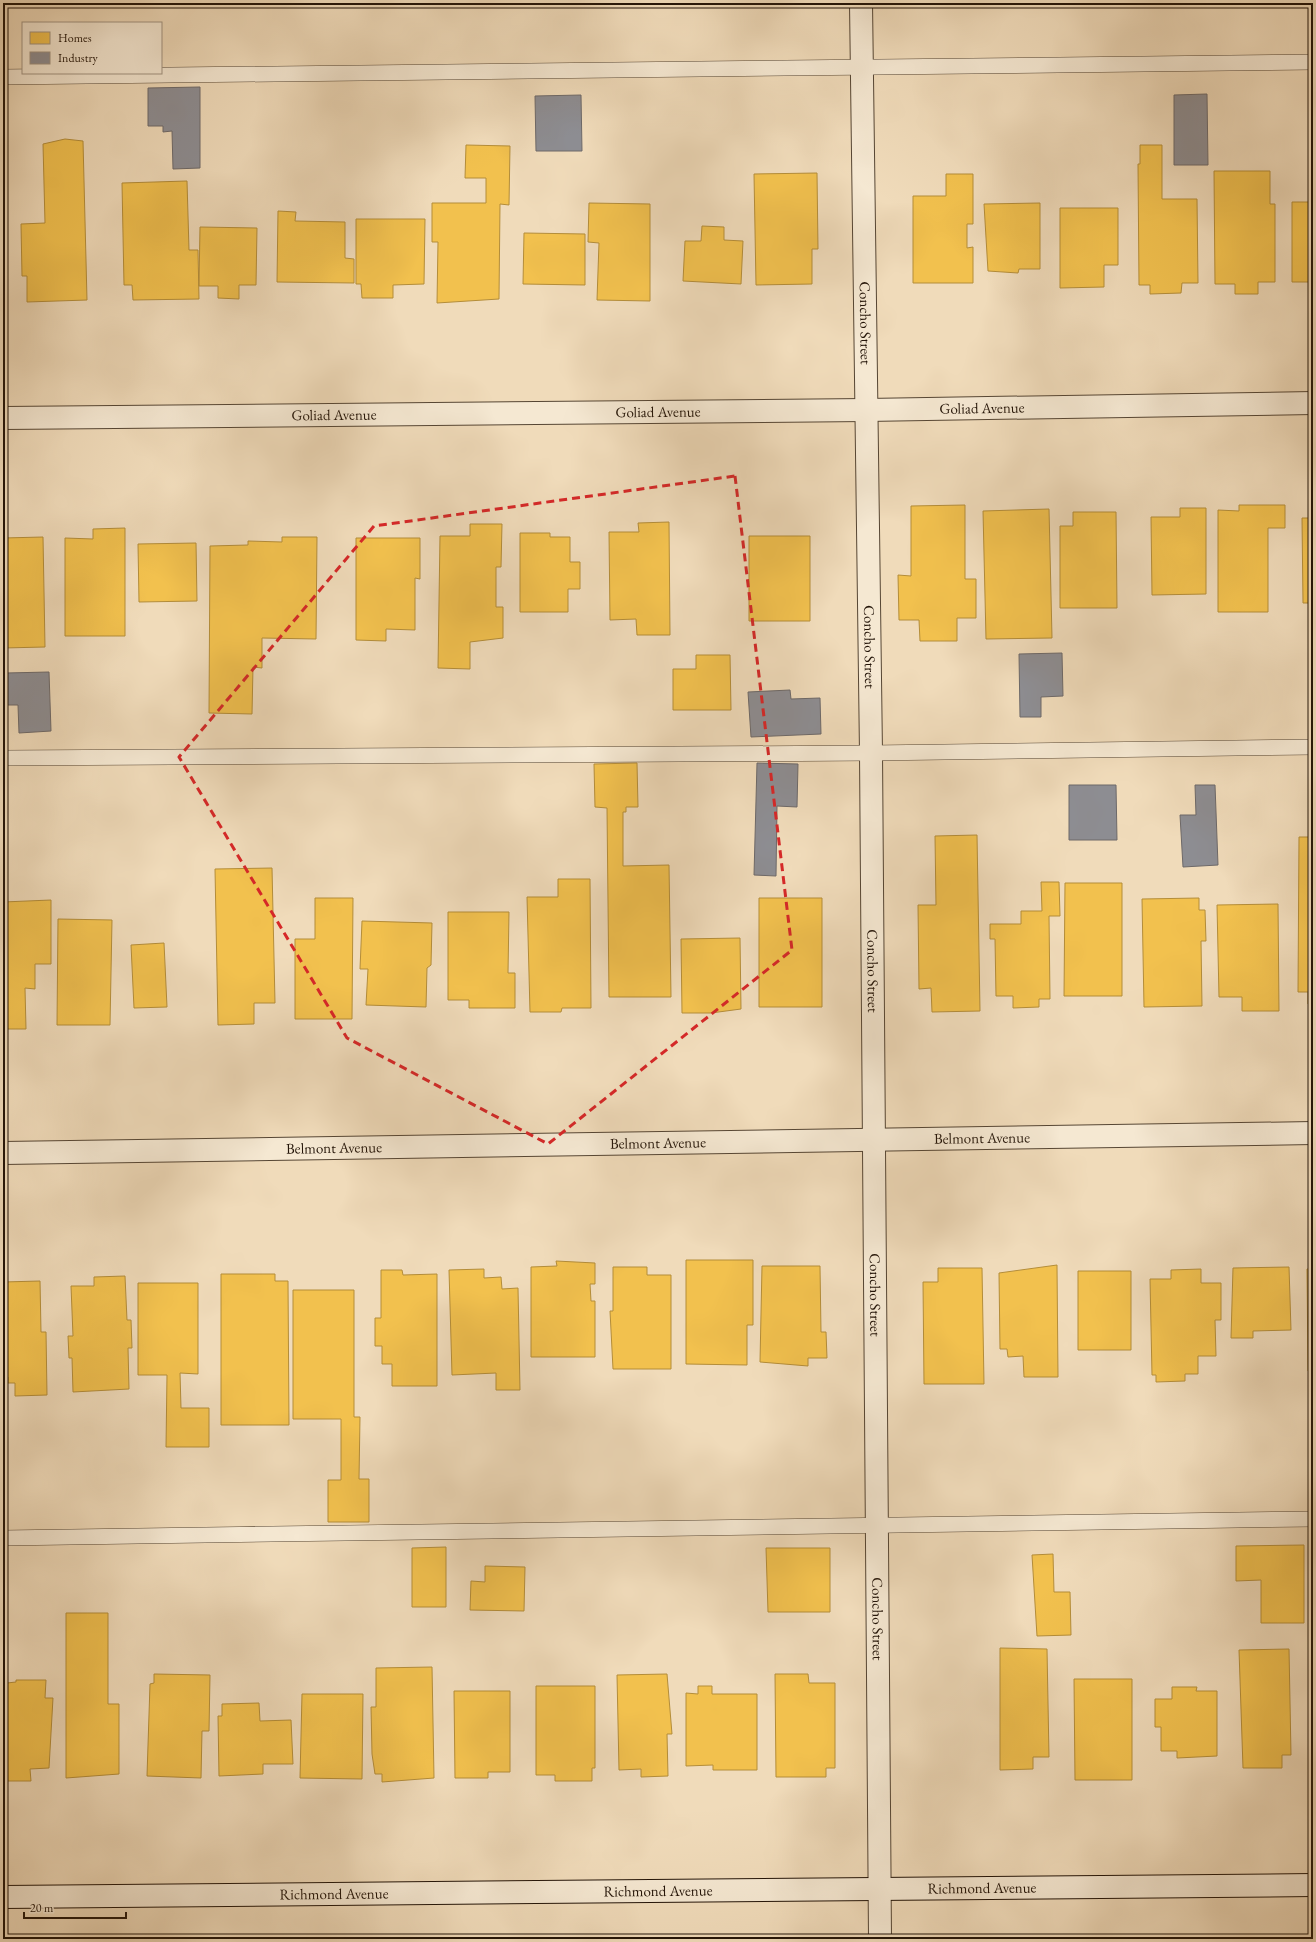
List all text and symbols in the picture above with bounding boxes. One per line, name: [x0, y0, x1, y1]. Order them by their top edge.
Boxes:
legend: [22, 22, 162, 74]
text: Homes: [58, 30, 92, 46]
text: Industry: [58, 50, 98, 66]
street label: Concho Street: [856, 281, 876, 365]
street label: Goliad Avenue: [939, 398, 1025, 418]
street label: Goliad Avenue: [615, 402, 701, 421]
street label: Goliad Avenue: [291, 405, 377, 424]
street label: Concho Street: [860, 605, 880, 689]
street label: Concho Street: [863, 929, 883, 1013]
street label: Belmont Avenue: [934, 1127, 1030, 1148]
street label: Belmont Avenue: [610, 1132, 706, 1153]
street label: Belmont Avenue: [286, 1137, 382, 1158]
street label: Concho Street: [866, 1253, 885, 1337]
street label: Concho Street: [868, 1577, 888, 1661]
street label: Richmond Avenue: [927, 1878, 1037, 1898]
street label: Richmond Avenue: [603, 1881, 713, 1900]
street label: Richmond Avenue: [279, 1883, 389, 1903]
scale bar: [24, 1894, 126, 1920]
text: 20 m: [30, 1900, 54, 1916]

